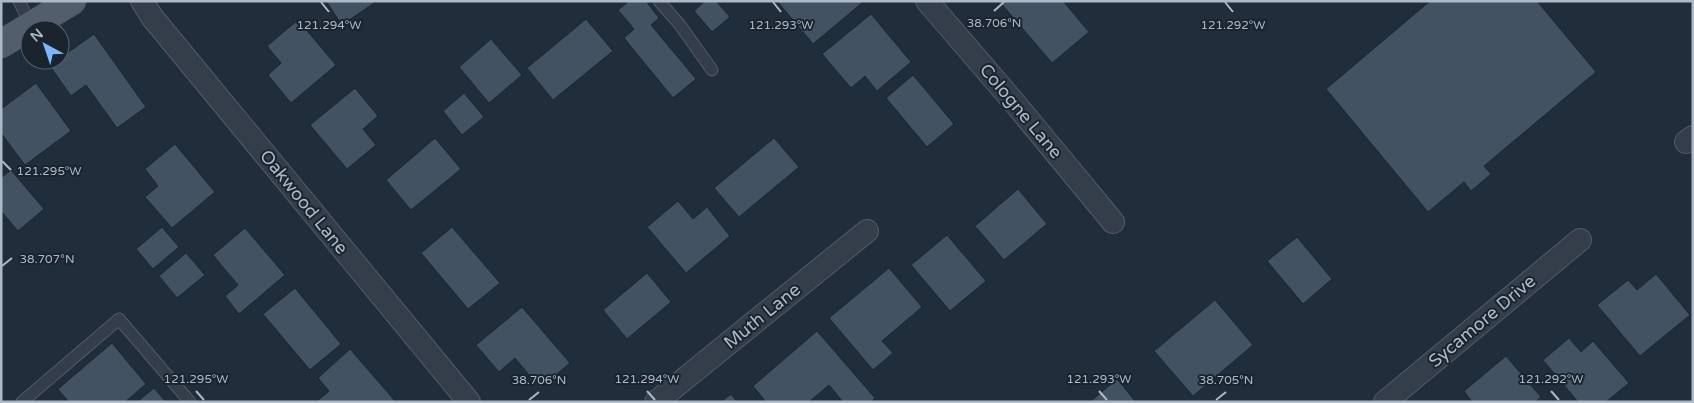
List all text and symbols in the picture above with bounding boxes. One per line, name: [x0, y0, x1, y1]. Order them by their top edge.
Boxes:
text: 38.706°N: [967, 16, 1021, 30]
text: 121.294°W: [296, 18, 362, 32]
text: 121.293°W: [748, 18, 814, 32]
text: 121.292°W: [1200, 18, 1266, 32]
north arrow: [20, 20, 70, 70]
text: N: [27, 25, 47, 46]
street label: Cologne Lane: [975, 59, 1067, 163]
street label: Oakwood Lane: [255, 145, 353, 259]
text: 121.295°W: [17, 164, 81, 178]
text: 38.707°N: [19, 252, 75, 266]
street label: Sycamore Drive: [1424, 270, 1540, 372]
street label: Muth Lane: [719, 278, 805, 354]
text: 121.295°W: [164, 372, 228, 386]
text: 121.294°W: [614, 372, 680, 386]
text: 121.293°W: [1066, 372, 1132, 386]
text: 121.292°W: [1518, 372, 1584, 386]
text: 38.706°N: [512, 373, 566, 387]
text: 38.705°N: [1199, 373, 1253, 387]

